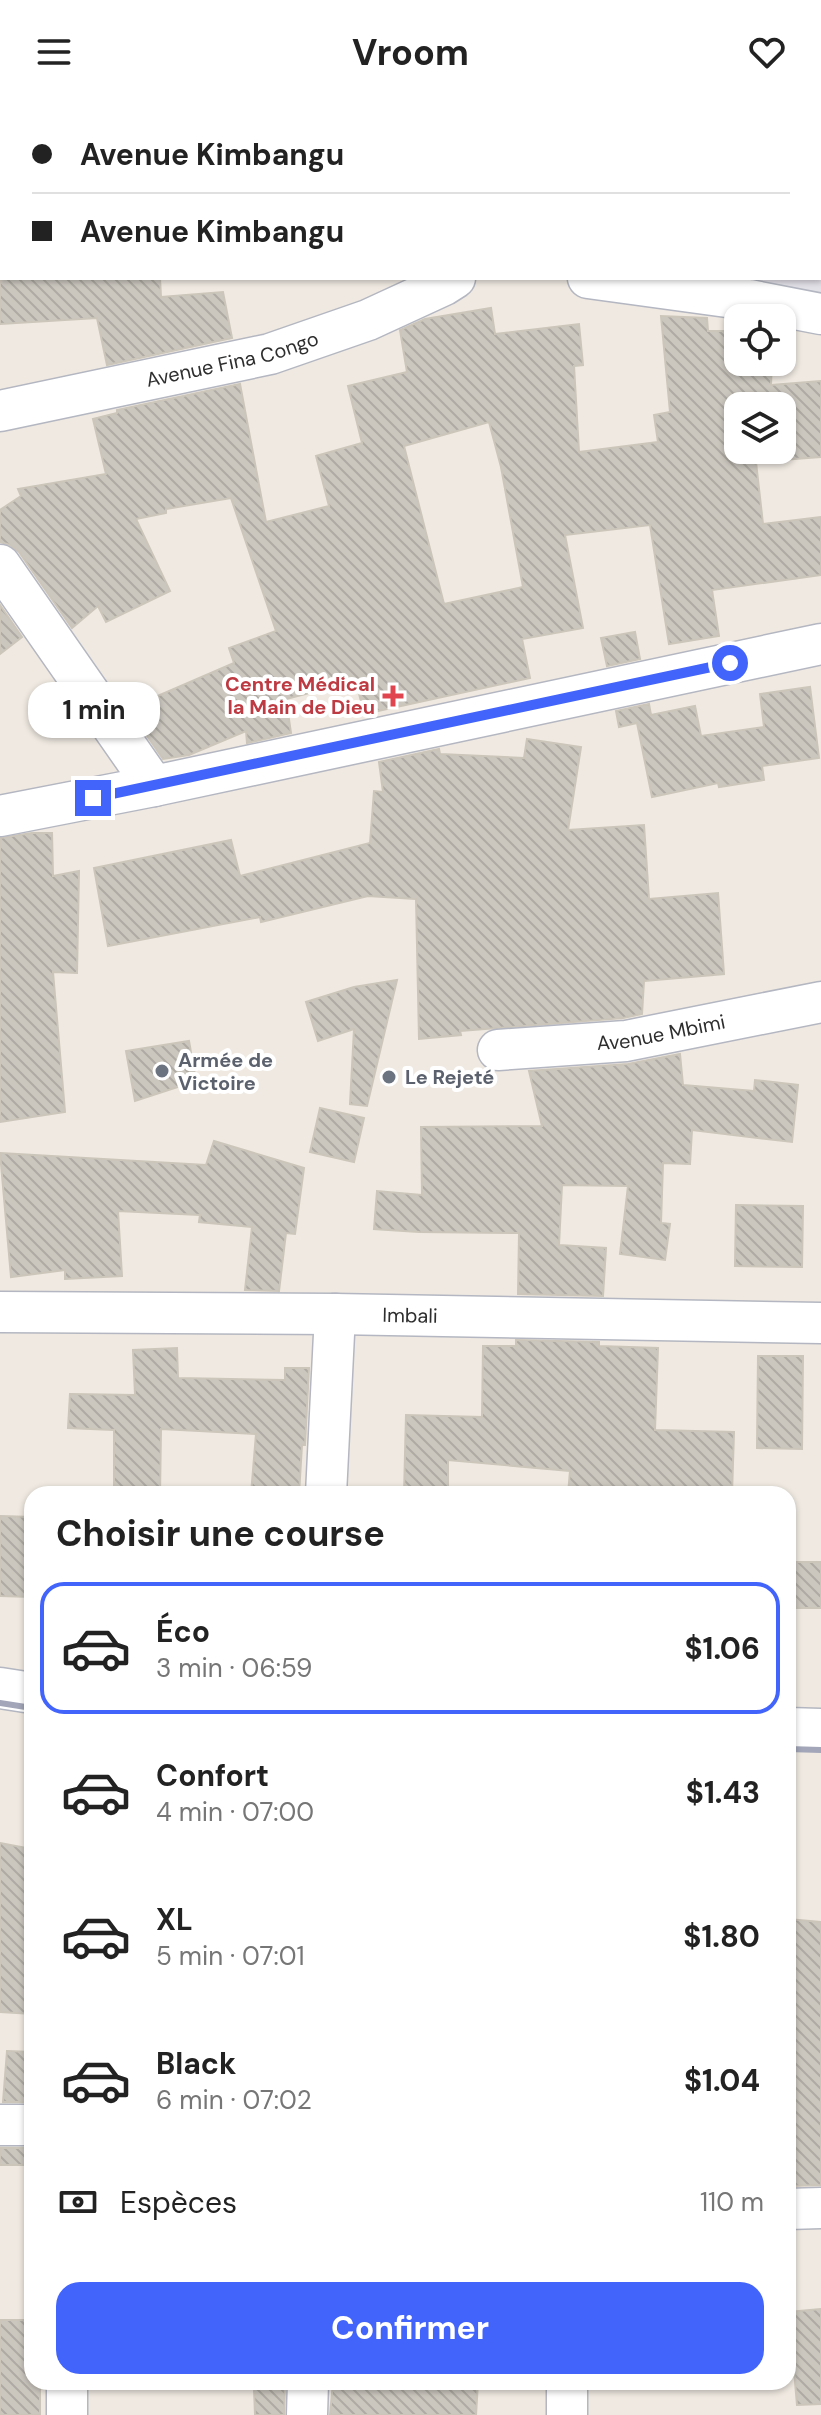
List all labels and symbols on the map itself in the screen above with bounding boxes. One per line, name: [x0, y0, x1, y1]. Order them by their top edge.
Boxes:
street label: Avenue Fina Congo: [144, 325, 322, 393]
route start: [712, 645, 748, 681]
place label: Centre Médical la Main de Dieu: [225, 671, 375, 720]
callout: 1 min: [27, 682, 159, 738]
marker: Centre Médical la Main de Dieu: [382, 685, 404, 707]
route end: [75, 780, 111, 816]
street label: Avenue Mbimi: [596, 1008, 727, 1056]
place label: Armée de Victoire: [178, 1047, 273, 1096]
marker: Armée de Victoire: [153, 1062, 171, 1080]
place label: Le Rejeté: [405, 1064, 494, 1090]
marker: Le Rejeté: [380, 1068, 398, 1086]
street label: Imbali: [382, 1302, 438, 1329]

